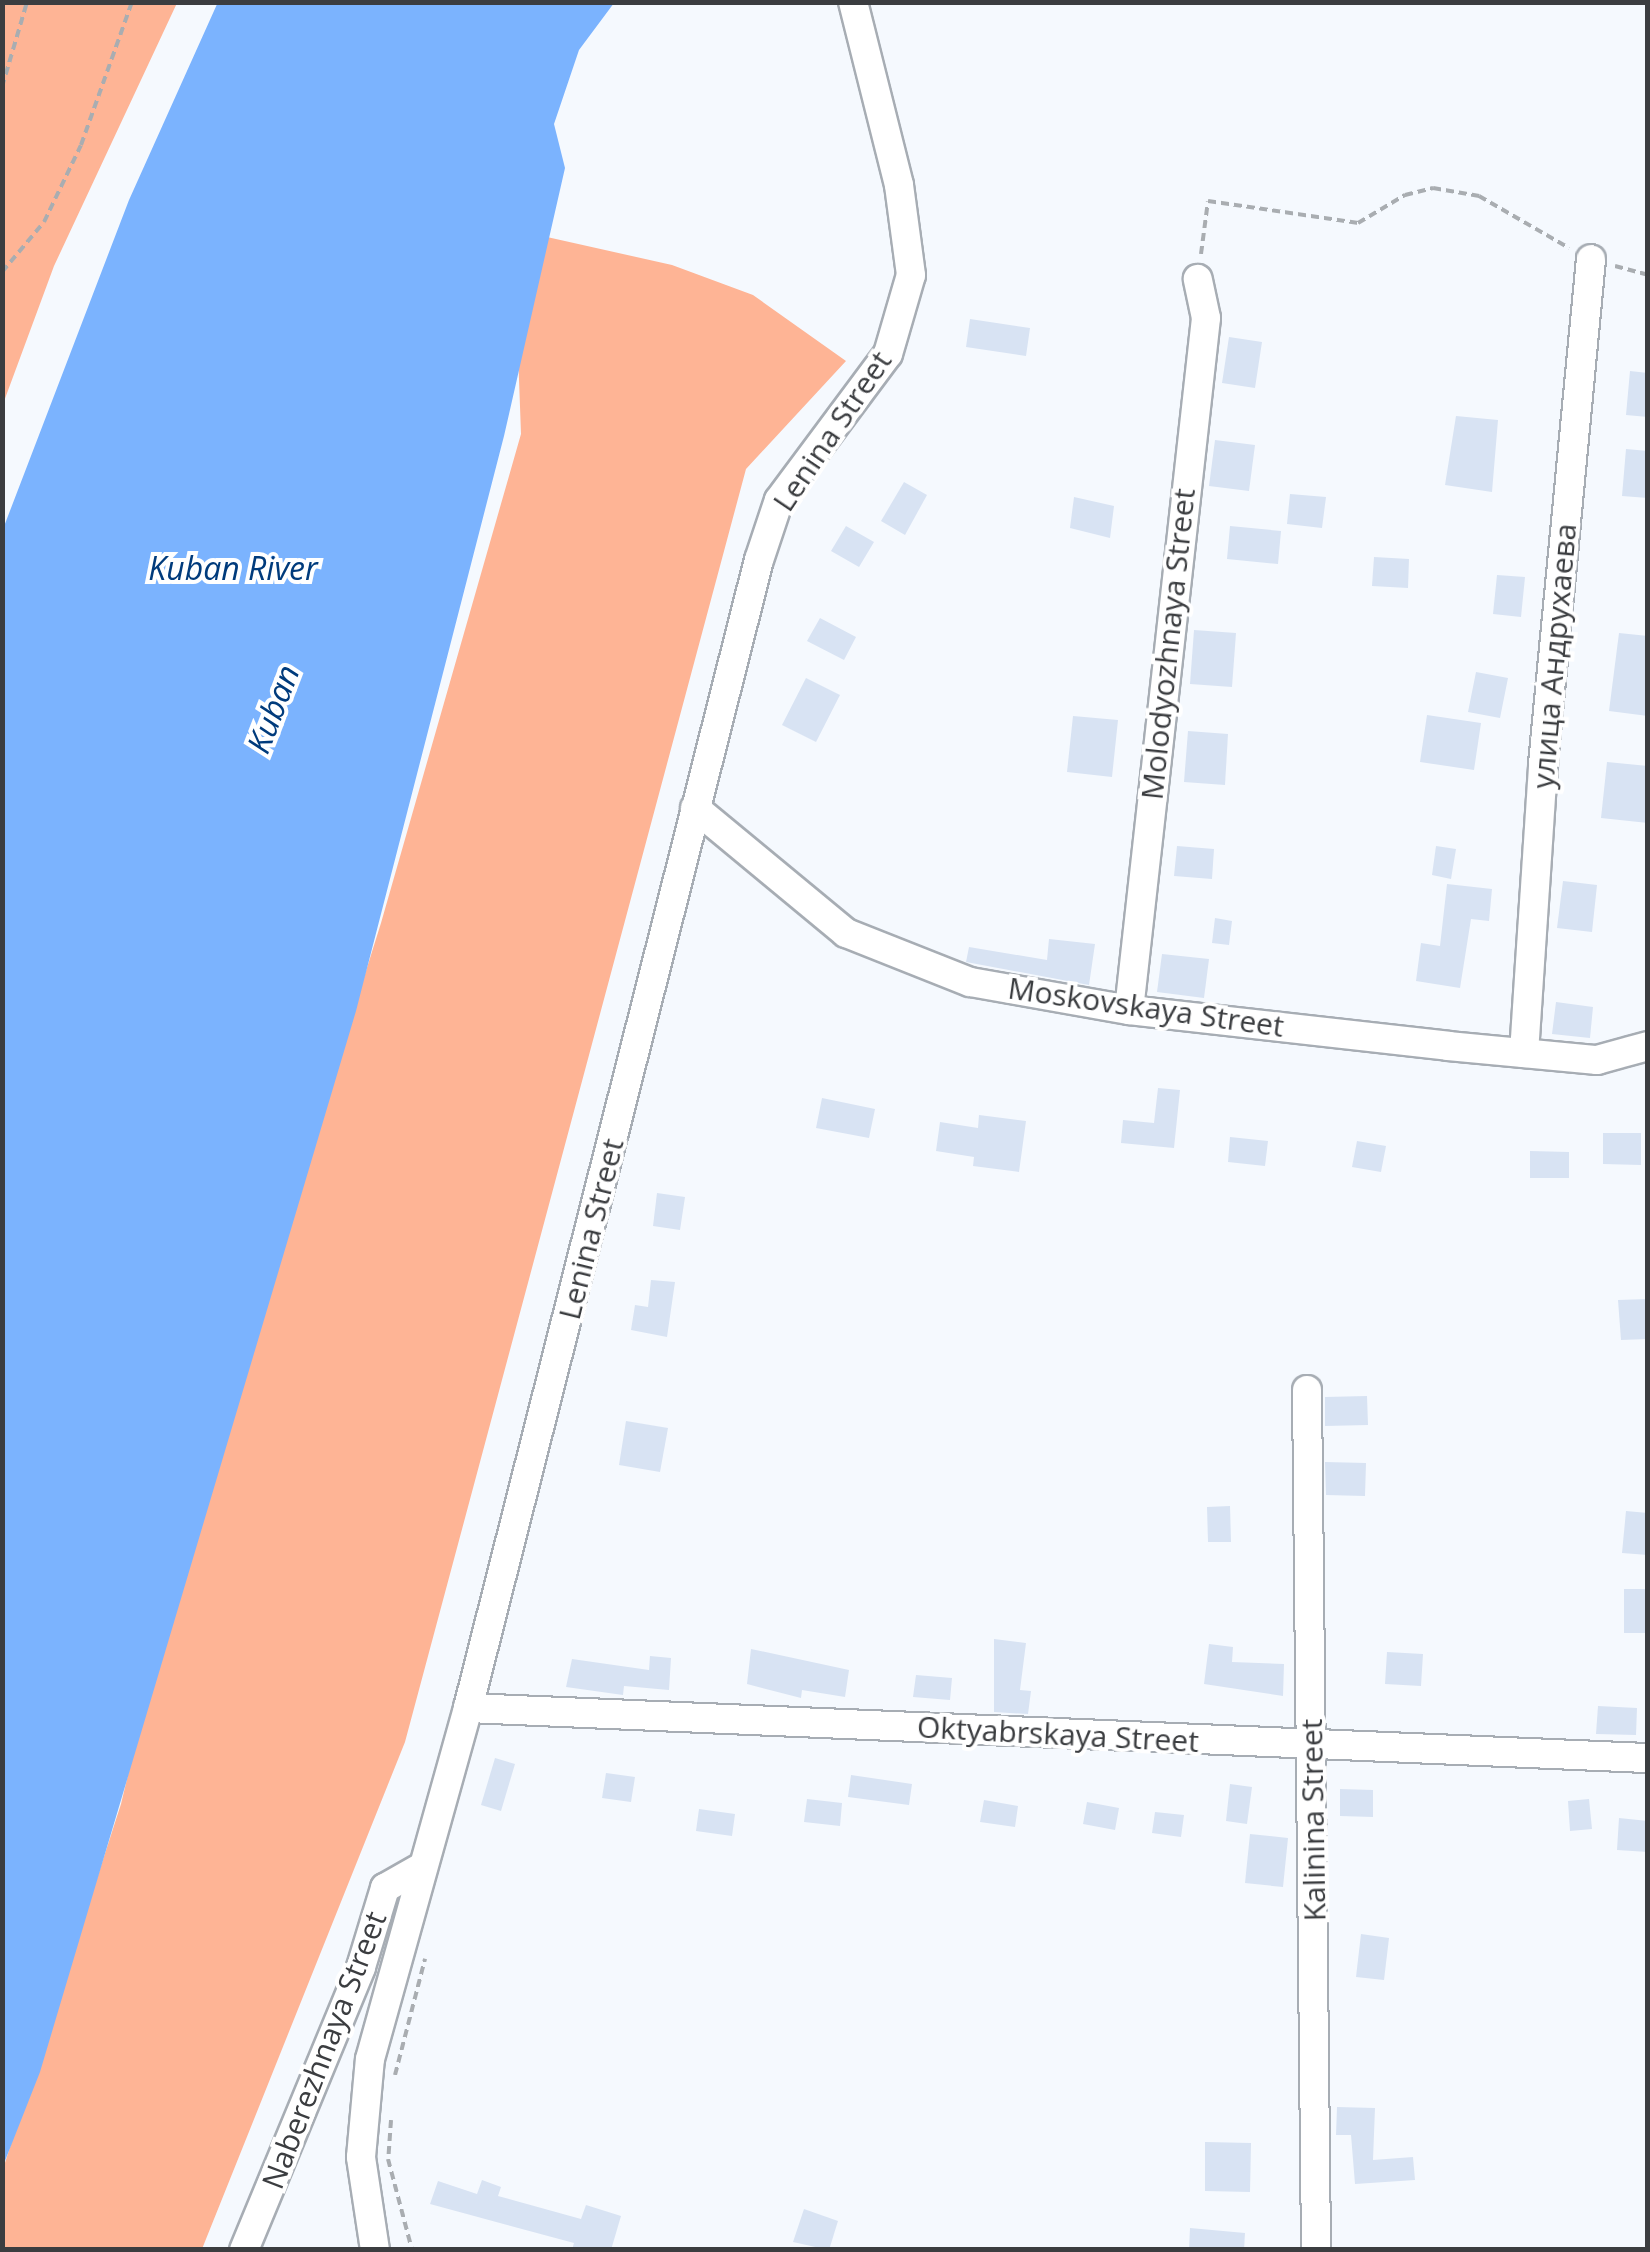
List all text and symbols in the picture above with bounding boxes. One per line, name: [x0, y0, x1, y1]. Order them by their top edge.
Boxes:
street label: Lenina Street: [765, 344, 899, 518]
street label: Molodyozhnaya Street: [1134, 487, 1202, 801]
street label: улица Андрухаева: [1524, 522, 1584, 790]
water label: Kuban River: [148, 549, 318, 587]
water label: Kuban: [239, 659, 307, 759]
street label: Moskovskaya Street: [1006, 970, 1286, 1044]
street label: Lenina Street: [551, 1135, 631, 1323]
street label: Oktyabrskaya Street: [916, 1709, 1200, 1759]
street label: Kalinina Street: [1293, 1718, 1333, 1922]
street label: Naberezhnaya Street: [254, 1906, 394, 2194]

